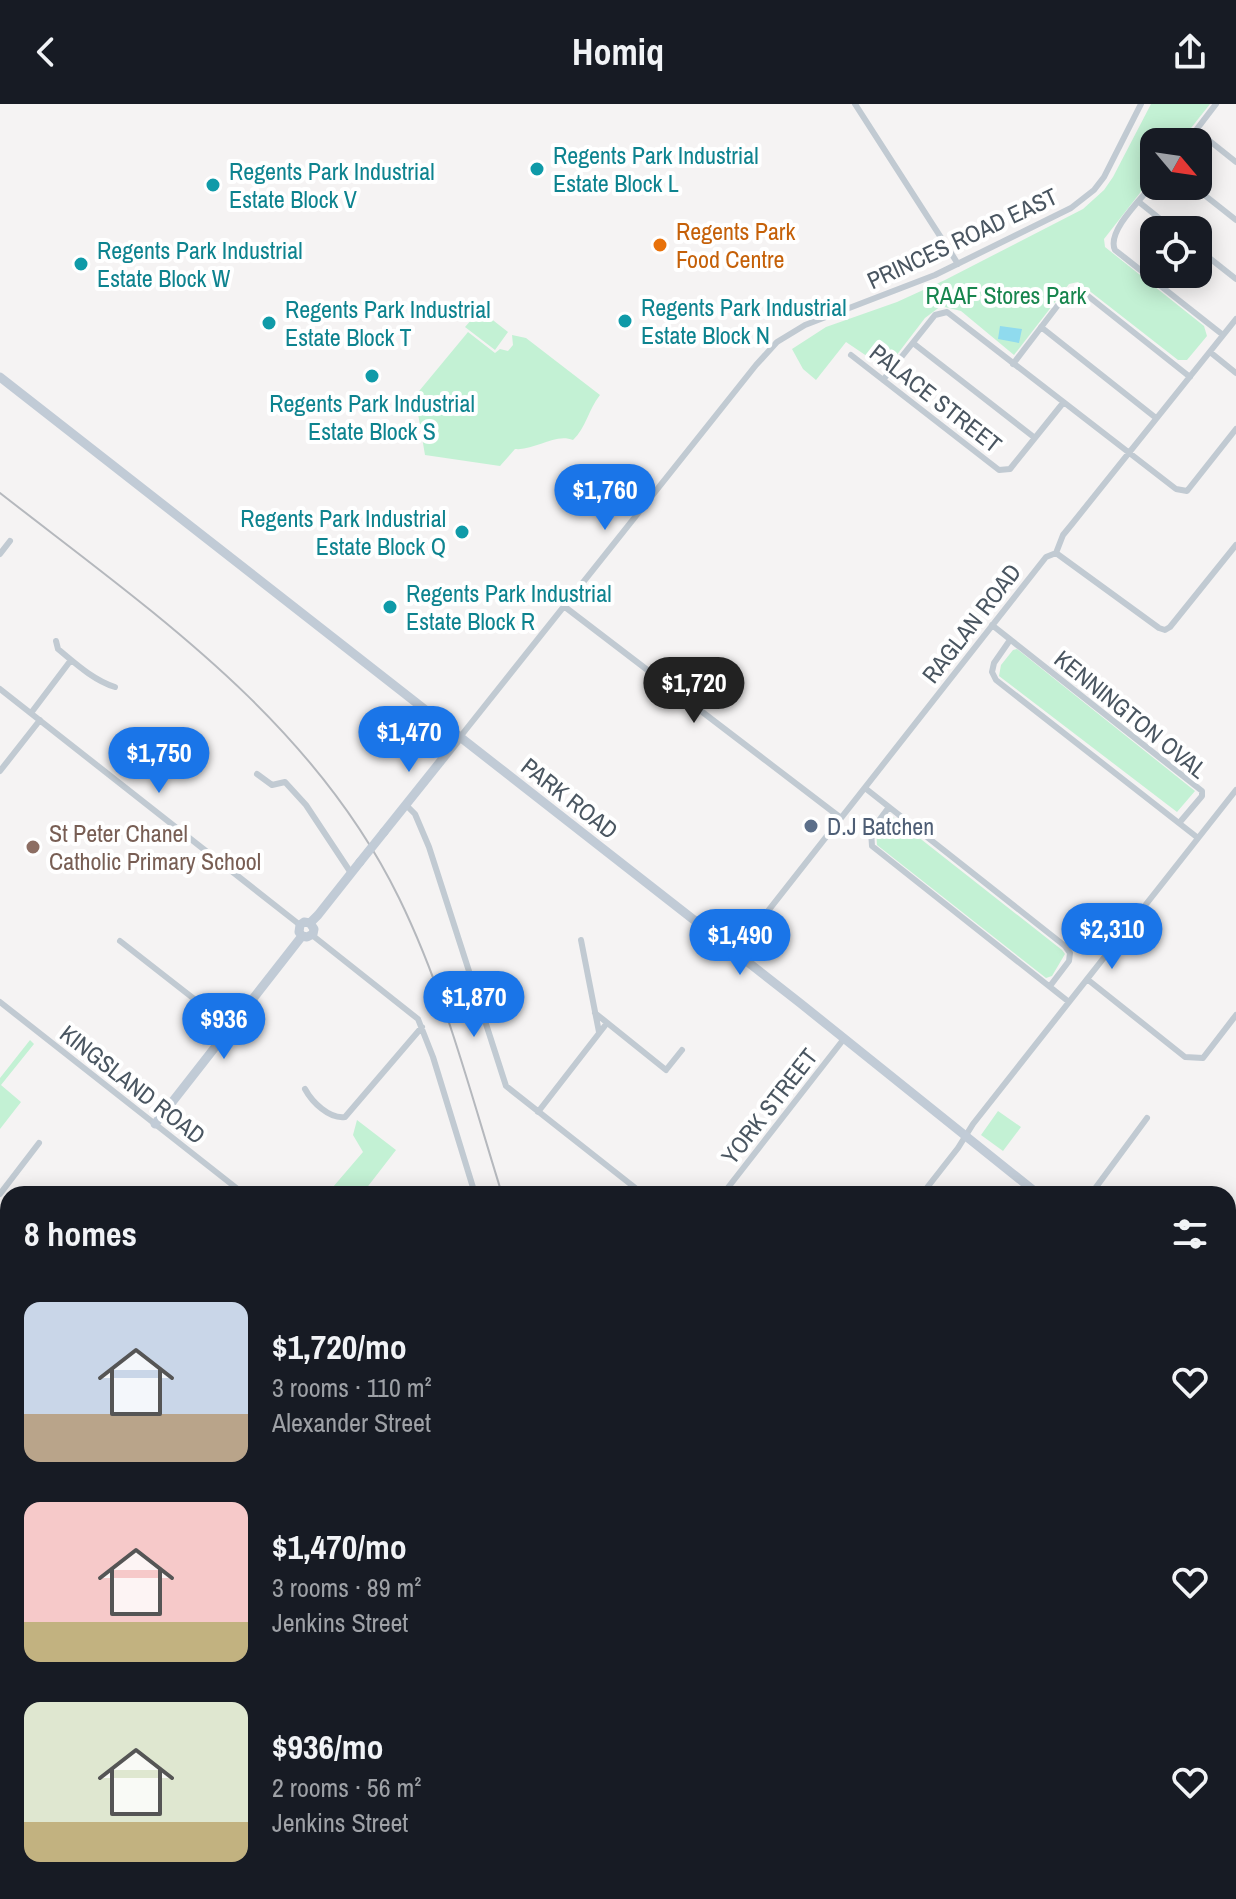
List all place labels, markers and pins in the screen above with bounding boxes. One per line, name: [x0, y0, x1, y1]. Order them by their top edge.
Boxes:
place label: Regents Park Industrial Estate Block L: [553, 139, 759, 199]
place label: Regents Park Industrial Estate Block V: [229, 155, 435, 215]
marker: Regents Park Industrial Estate Block L: [528, 160, 546, 178]
marker: Regents Park Industrial Estate Block V: [204, 176, 222, 194]
place label: Regents Park Food Centre: [676, 215, 795, 275]
place label: Regents Park Industrial Estate Block W: [97, 234, 303, 294]
marker: Regents Park Food Centre: [651, 236, 669, 254]
marker: Regents Park Industrial Estate Block W: [72, 255, 90, 273]
place label: Regents Park Industrial Estate Block N: [641, 291, 847, 351]
place label: Regents Park Industrial Estate Block T: [285, 293, 491, 353]
marker: Regents Park Industrial Estate Block N: [616, 312, 634, 330]
marker: Regents Park Industrial Estate Block T: [260, 314, 278, 332]
marker: Regents Park Industrial Estate Block S: [363, 367, 381, 385]
place label: Regents Park Industrial Estate Block S: [269, 387, 475, 447]
pin: $1,760: [540, 464, 670, 532]
place label: Regents Park Industrial Estate Block Q: [240, 502, 446, 562]
marker: Regents Park Industrial Estate Block Q: [453, 523, 471, 541]
place label: Regents Park Industrial Estate Block R: [406, 577, 612, 637]
marker: Regents Park Industrial Estate Block R: [381, 598, 399, 616]
pin: $1,720: [629, 657, 759, 725]
pin: $1,470: [344, 706, 474, 774]
pin: $1,750: [94, 727, 224, 795]
place label: D.J Batchen: [827, 810, 934, 842]
place label: St Peter Chanel Catholic Primary School: [49, 817, 261, 877]
marker: D.J Batchen: [802, 817, 820, 835]
marker: St Peter Chanel Catholic Primary School: [24, 838, 42, 856]
pin: $2,310: [1047, 903, 1177, 971]
pin: $1,490: [675, 909, 805, 977]
pin: $1,870: [409, 971, 539, 1039]
pin: $936: [177, 993, 271, 1061]

